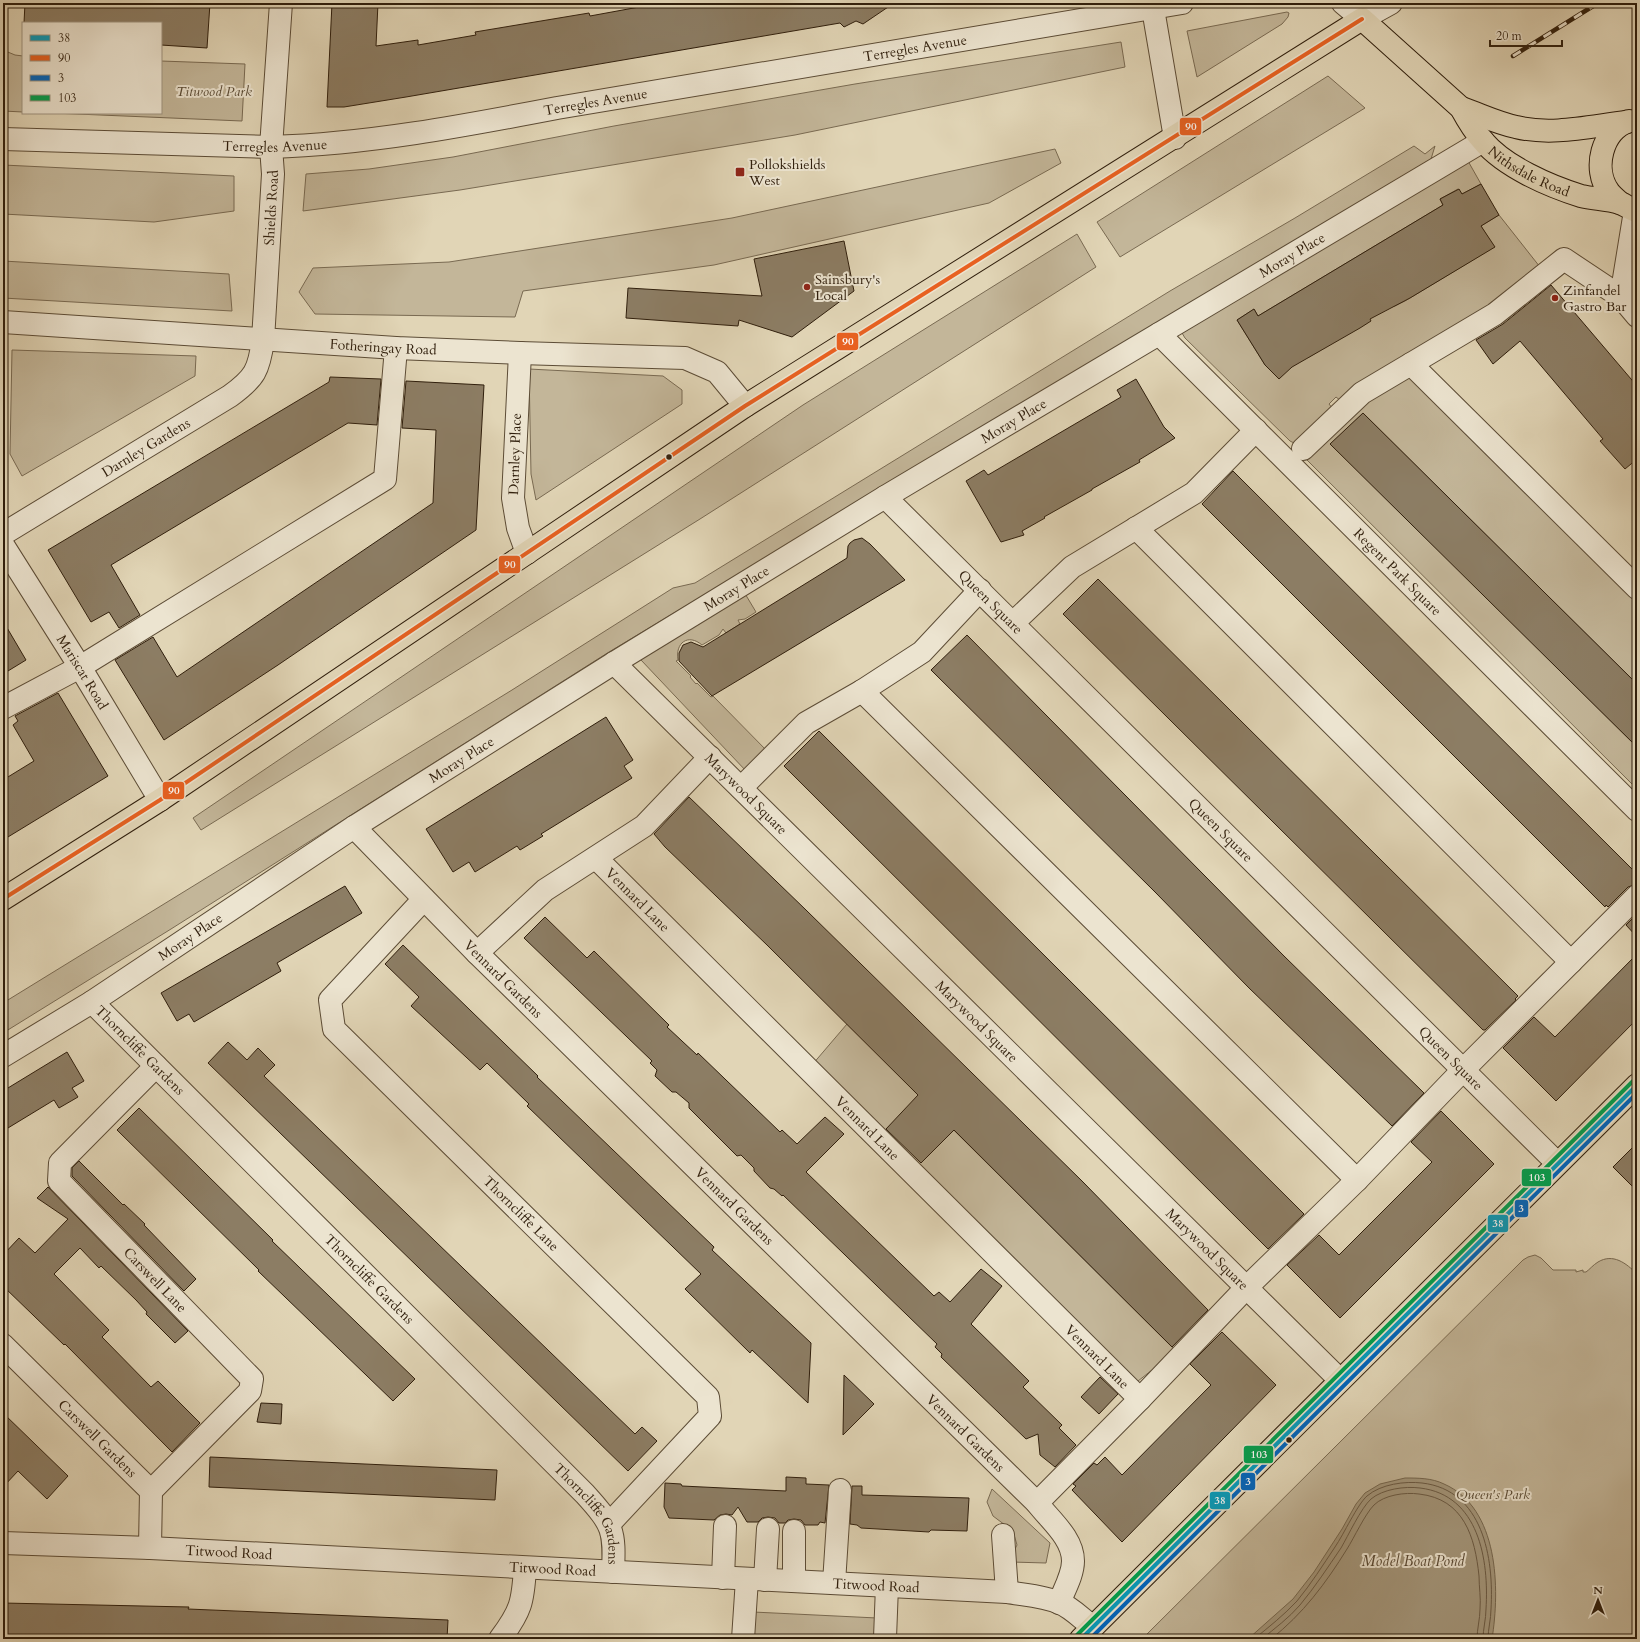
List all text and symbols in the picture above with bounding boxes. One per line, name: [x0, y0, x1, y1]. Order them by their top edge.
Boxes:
legend: [22, 22, 162, 114]
scale bar: [1490, 22, 1562, 48]
text: 20 m: [1496, 28, 1523, 44]
text: 38: [58, 30, 70, 46]
street label: Terregles Avenue: [862, 30, 968, 66]
text: 90: [58, 50, 70, 66]
text: 3: [58, 70, 64, 86]
park label: Titwood Park: [176, 82, 252, 101]
street label: Terregles Avenue: [542, 83, 649, 120]
text: 103: [58, 90, 76, 106]
line badge: 90: [1179, 117, 1202, 136]
text: 90: [1185, 119, 1197, 134]
street label: Terregles Avenue: [222, 134, 328, 157]
street label: Nithsdale Road: [1484, 141, 1573, 201]
place label: Pollokshields West: [748, 155, 826, 190]
marker: Pollokshields West: [734, 166, 746, 178]
street label: Shields Road: [259, 169, 283, 246]
street label: Moray Place: [1255, 228, 1329, 282]
place label: Sainsbury's Local: [815, 270, 881, 305]
place label: Zinfandel Gastro Bar: [1563, 281, 1627, 316]
marker: Sainsbury's Local: [802, 282, 812, 292]
marker: Zinfandel Gastro Bar: [1550, 293, 1560, 303]
line badge: 90: [836, 332, 859, 351]
street label: Fotheringay Road: [329, 334, 438, 359]
text: 90: [842, 334, 854, 349]
street label: Moray Place: [977, 393, 1050, 447]
street label: Darnley Gardens: [98, 413, 194, 481]
street label: Darnley Place: [504, 413, 526, 495]
unlabelled marker: [664, 452, 674, 462]
street label: Regent Park Square: [1350, 524, 1446, 620]
line badge: 90: [498, 555, 521, 574]
text: 90: [504, 557, 516, 572]
street label: Moray Place: [700, 561, 773, 615]
street label: Queen Square: [954, 566, 1027, 638]
street label: Mariscat Road: [52, 631, 113, 713]
street label: Moray Place: [425, 732, 498, 787]
street label: Marywood Square: [701, 749, 792, 839]
line badge: 90: [162, 781, 185, 800]
text: 90: [168, 783, 180, 798]
street label: Queen Square: [1184, 794, 1257, 866]
street label: Vennard Lane: [601, 863, 674, 936]
street label: Moray Place: [154, 908, 226, 965]
street label: Vennard Gardens: [460, 936, 547, 1022]
street label: Marywood Square: [931, 976, 1022, 1066]
street label: Thorncliffe Gardens: [91, 1001, 189, 1099]
street label: Queen Square: [1415, 1022, 1488, 1094]
street label: Vennard Lane: [831, 1092, 904, 1164]
street label: Vennard Gardens: [691, 1163, 778, 1249]
line badge: 103: [1521, 1168, 1552, 1187]
text: 103: [1529, 1170, 1546, 1185]
street label: Thorncliffe Lane: [479, 1171, 564, 1255]
line badge: 3: [1514, 1199, 1529, 1218]
text: 3: [1518, 1201, 1524, 1216]
street label: Marywood Square: [1162, 1204, 1253, 1294]
line badge: 38: [1487, 1214, 1509, 1233]
text: 38: [1492, 1216, 1504, 1231]
street label: Thorncliffe Gardens: [320, 1230, 419, 1328]
street label: Carswell Lane: [119, 1243, 191, 1317]
street label: Vennard Lane: [1061, 1320, 1134, 1393]
street label: Vennard Gardens: [922, 1390, 1010, 1476]
street label: Carswell Gardens: [54, 1395, 142, 1482]
unlabelled marker: [1284, 1435, 1294, 1445]
line badge: 103: [1243, 1445, 1274, 1464]
text: 103: [1251, 1447, 1268, 1462]
street label: Thorncliffe Gardens: [550, 1459, 623, 1565]
line badge: 3: [1240, 1472, 1256, 1491]
text: 3: [1245, 1474, 1251, 1489]
park label: Queen's Park: [1456, 1485, 1530, 1504]
line badge: 38: [1209, 1491, 1231, 1510]
text: 38: [1214, 1493, 1226, 1508]
street label: Titwood Road: [185, 1540, 273, 1564]
water label: Model Boat Pond: [1361, 1551, 1465, 1571]
street label: Titwood Road: [508, 1557, 597, 1580]
street label: Titwood Road: [832, 1574, 920, 1597]
north arrow: [1578, 1580, 1618, 1620]
text: N: [1593, 1583, 1603, 1598]

